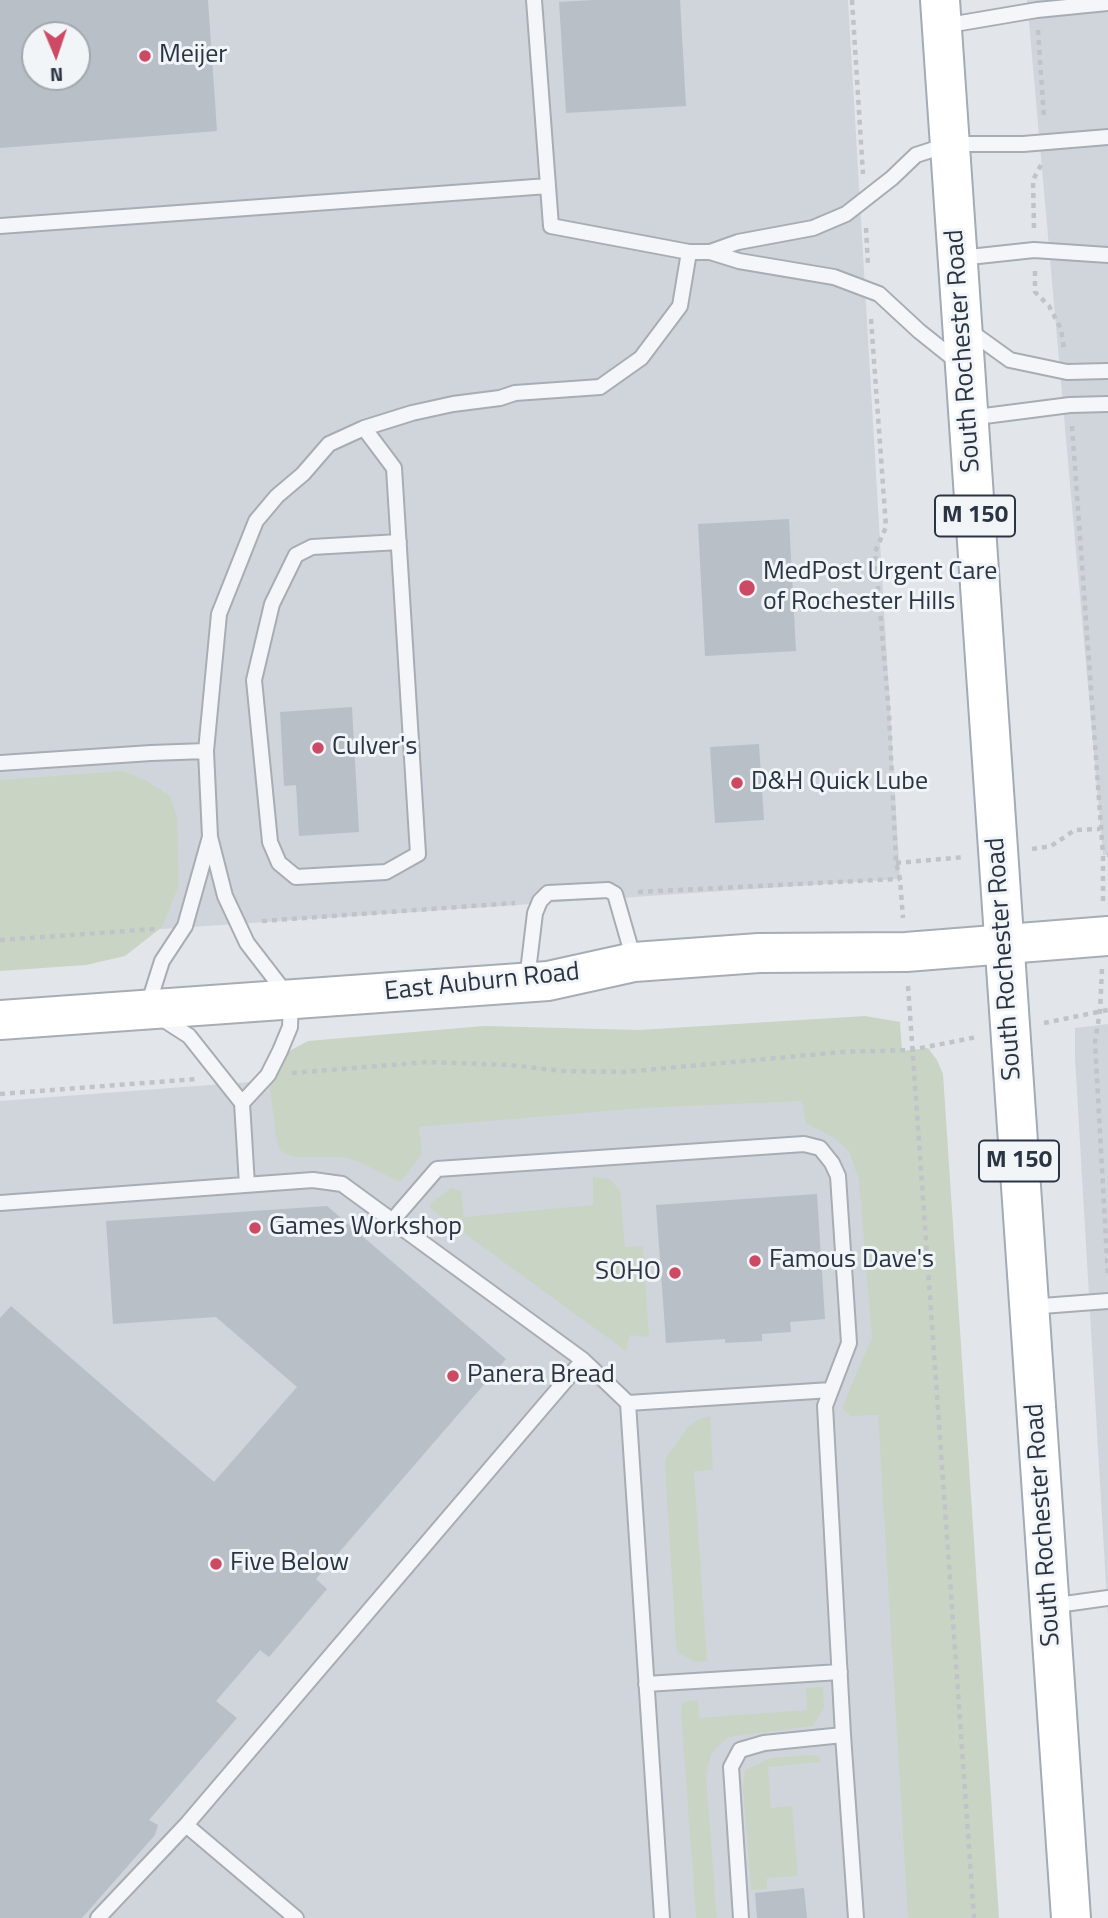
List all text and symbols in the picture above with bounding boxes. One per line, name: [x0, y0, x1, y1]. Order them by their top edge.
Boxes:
north arrow: [21, 21, 91, 91]
place label: Meijer: [159, 40, 227, 72]
marker: Meijer: [137, 48, 153, 64]
text: N: [50, 61, 64, 90]
street label: South Rochester Road: [940, 228, 988, 474]
road number: M 150: [935, 495, 1015, 536]
place label: MedPost Urgent Care of Rochester Hills: [763, 557, 997, 618]
marker: MedPost Urgent Care of Rochester Hills: [737, 578, 757, 598]
place label: Culver's: [332, 732, 417, 764]
marker: Culver's: [310, 740, 326, 756]
place label: D&H Quick Lube: [751, 767, 928, 799]
marker: D&H Quick Lube: [729, 775, 745, 791]
street label: South Rochester Road: [981, 836, 1029, 1082]
street label: East Auburn Road: [383, 957, 581, 1009]
road number: M 150: [979, 1140, 1059, 1182]
place label: Games Workshop: [269, 1212, 462, 1244]
marker: Games Workshop: [247, 1220, 263, 1236]
place label: Famous Dave's: [769, 1245, 934, 1277]
marker: Famous Dave's: [747, 1253, 763, 1269]
place label: SOHO: [595, 1257, 661, 1289]
marker: SOHO: [667, 1265, 683, 1281]
place label: Panera Bread: [467, 1360, 615, 1392]
marker: Panera Bread: [445, 1368, 461, 1384]
street label: South Rochester Road: [1020, 1402, 1068, 1648]
place label: Five Below: [230, 1548, 349, 1580]
marker: Five Below: [208, 1556, 224, 1572]

